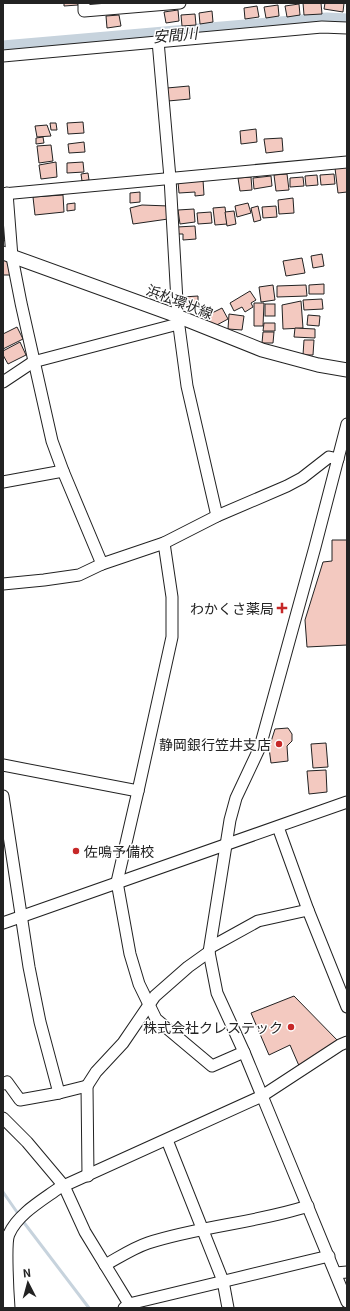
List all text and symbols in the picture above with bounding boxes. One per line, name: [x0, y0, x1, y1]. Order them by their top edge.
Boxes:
water label: 安間川: [152, 21, 200, 46]
street label: 浜松環状線: [144, 279, 216, 323]
place label: わかくさ薬局: [190, 598, 274, 618]
marker: わかくさ薬局: [277, 603, 287, 613]
place label: 静岡銀行笠井支店: [159, 734, 271, 754]
marker: 静岡銀行笠井支店: [274, 739, 284, 749]
place label: 佐鳴予備校: [84, 841, 154, 861]
marker: 佐鳴予備校: [71, 846, 81, 856]
place label: 株式会社クレステック: [143, 1017, 283, 1037]
marker: 株式会社クレステック: [286, 1022, 296, 1032]
north arrow: [8, 1263, 48, 1303]
text: N: [22, 1264, 32, 1280]

